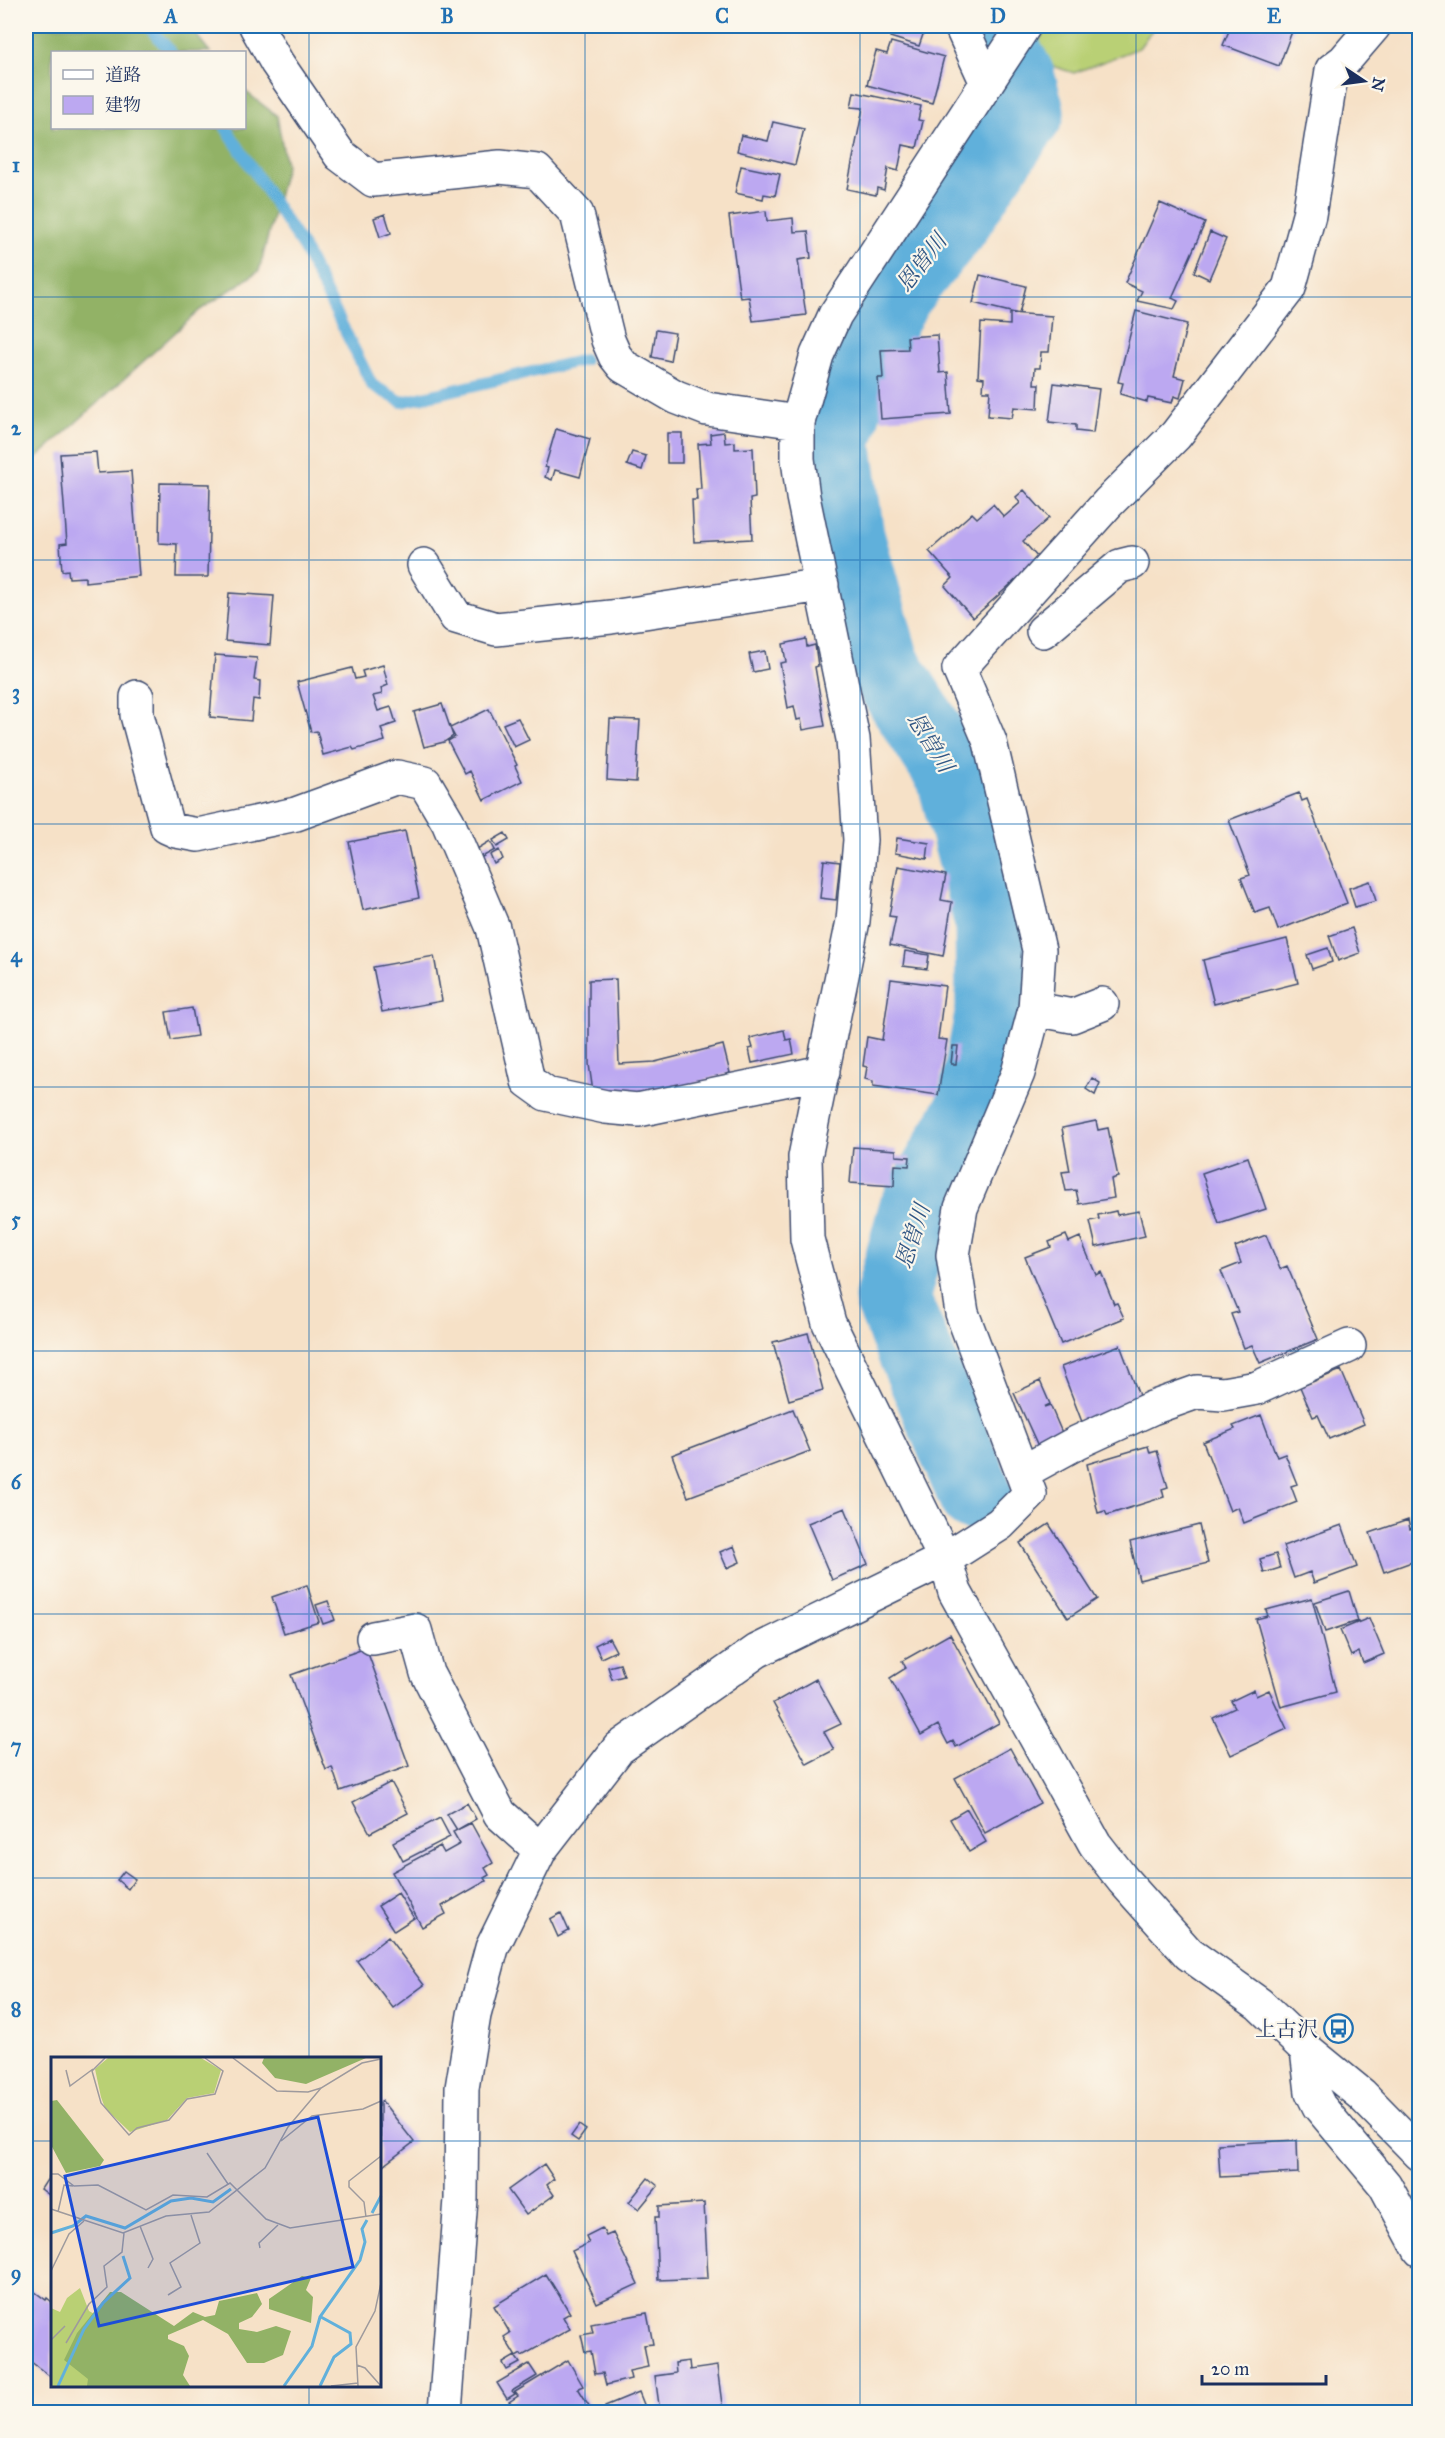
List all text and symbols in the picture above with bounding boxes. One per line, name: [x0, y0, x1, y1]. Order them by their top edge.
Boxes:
text: A: [162, 4, 178, 28]
text: B: [440, 4, 454, 28]
text: C: [715, 4, 729, 28]
text: D: [990, 4, 1006, 28]
text: E: [1267, 4, 1282, 28]
legend: [51, 51, 246, 129]
north arrow: [1334, 51, 1394, 111]
text: 道路: [105, 64, 141, 86]
text: N: [1367, 76, 1389, 93]
text: 建物: [105, 94, 141, 116]
text: 1: [12, 153, 20, 177]
water label: 恩曽川: [890, 226, 954, 297]
text: 2: [11, 416, 22, 440]
text: 3: [12, 680, 20, 705]
water label: 恩曽川: [902, 707, 961, 779]
text: 4: [10, 943, 22, 968]
water label: 恩曽川: [889, 1199, 936, 1272]
text: 5: [11, 1207, 21, 1231]
text: 6: [11, 1470, 23, 1494]
text: 7: [11, 1734, 22, 1758]
text: 8: [11, 1997, 21, 2021]
bus stop icon: 上古沢: [1323, 2013, 1355, 2045]
place label: 上古沢: [1255, 2016, 1318, 2042]
inset map: [51, 2057, 381, 2387]
text: 9: [11, 2261, 21, 2286]
scale bar: [1202, 2348, 1326, 2386]
text: 20 m: [1211, 2358, 1249, 2380]

